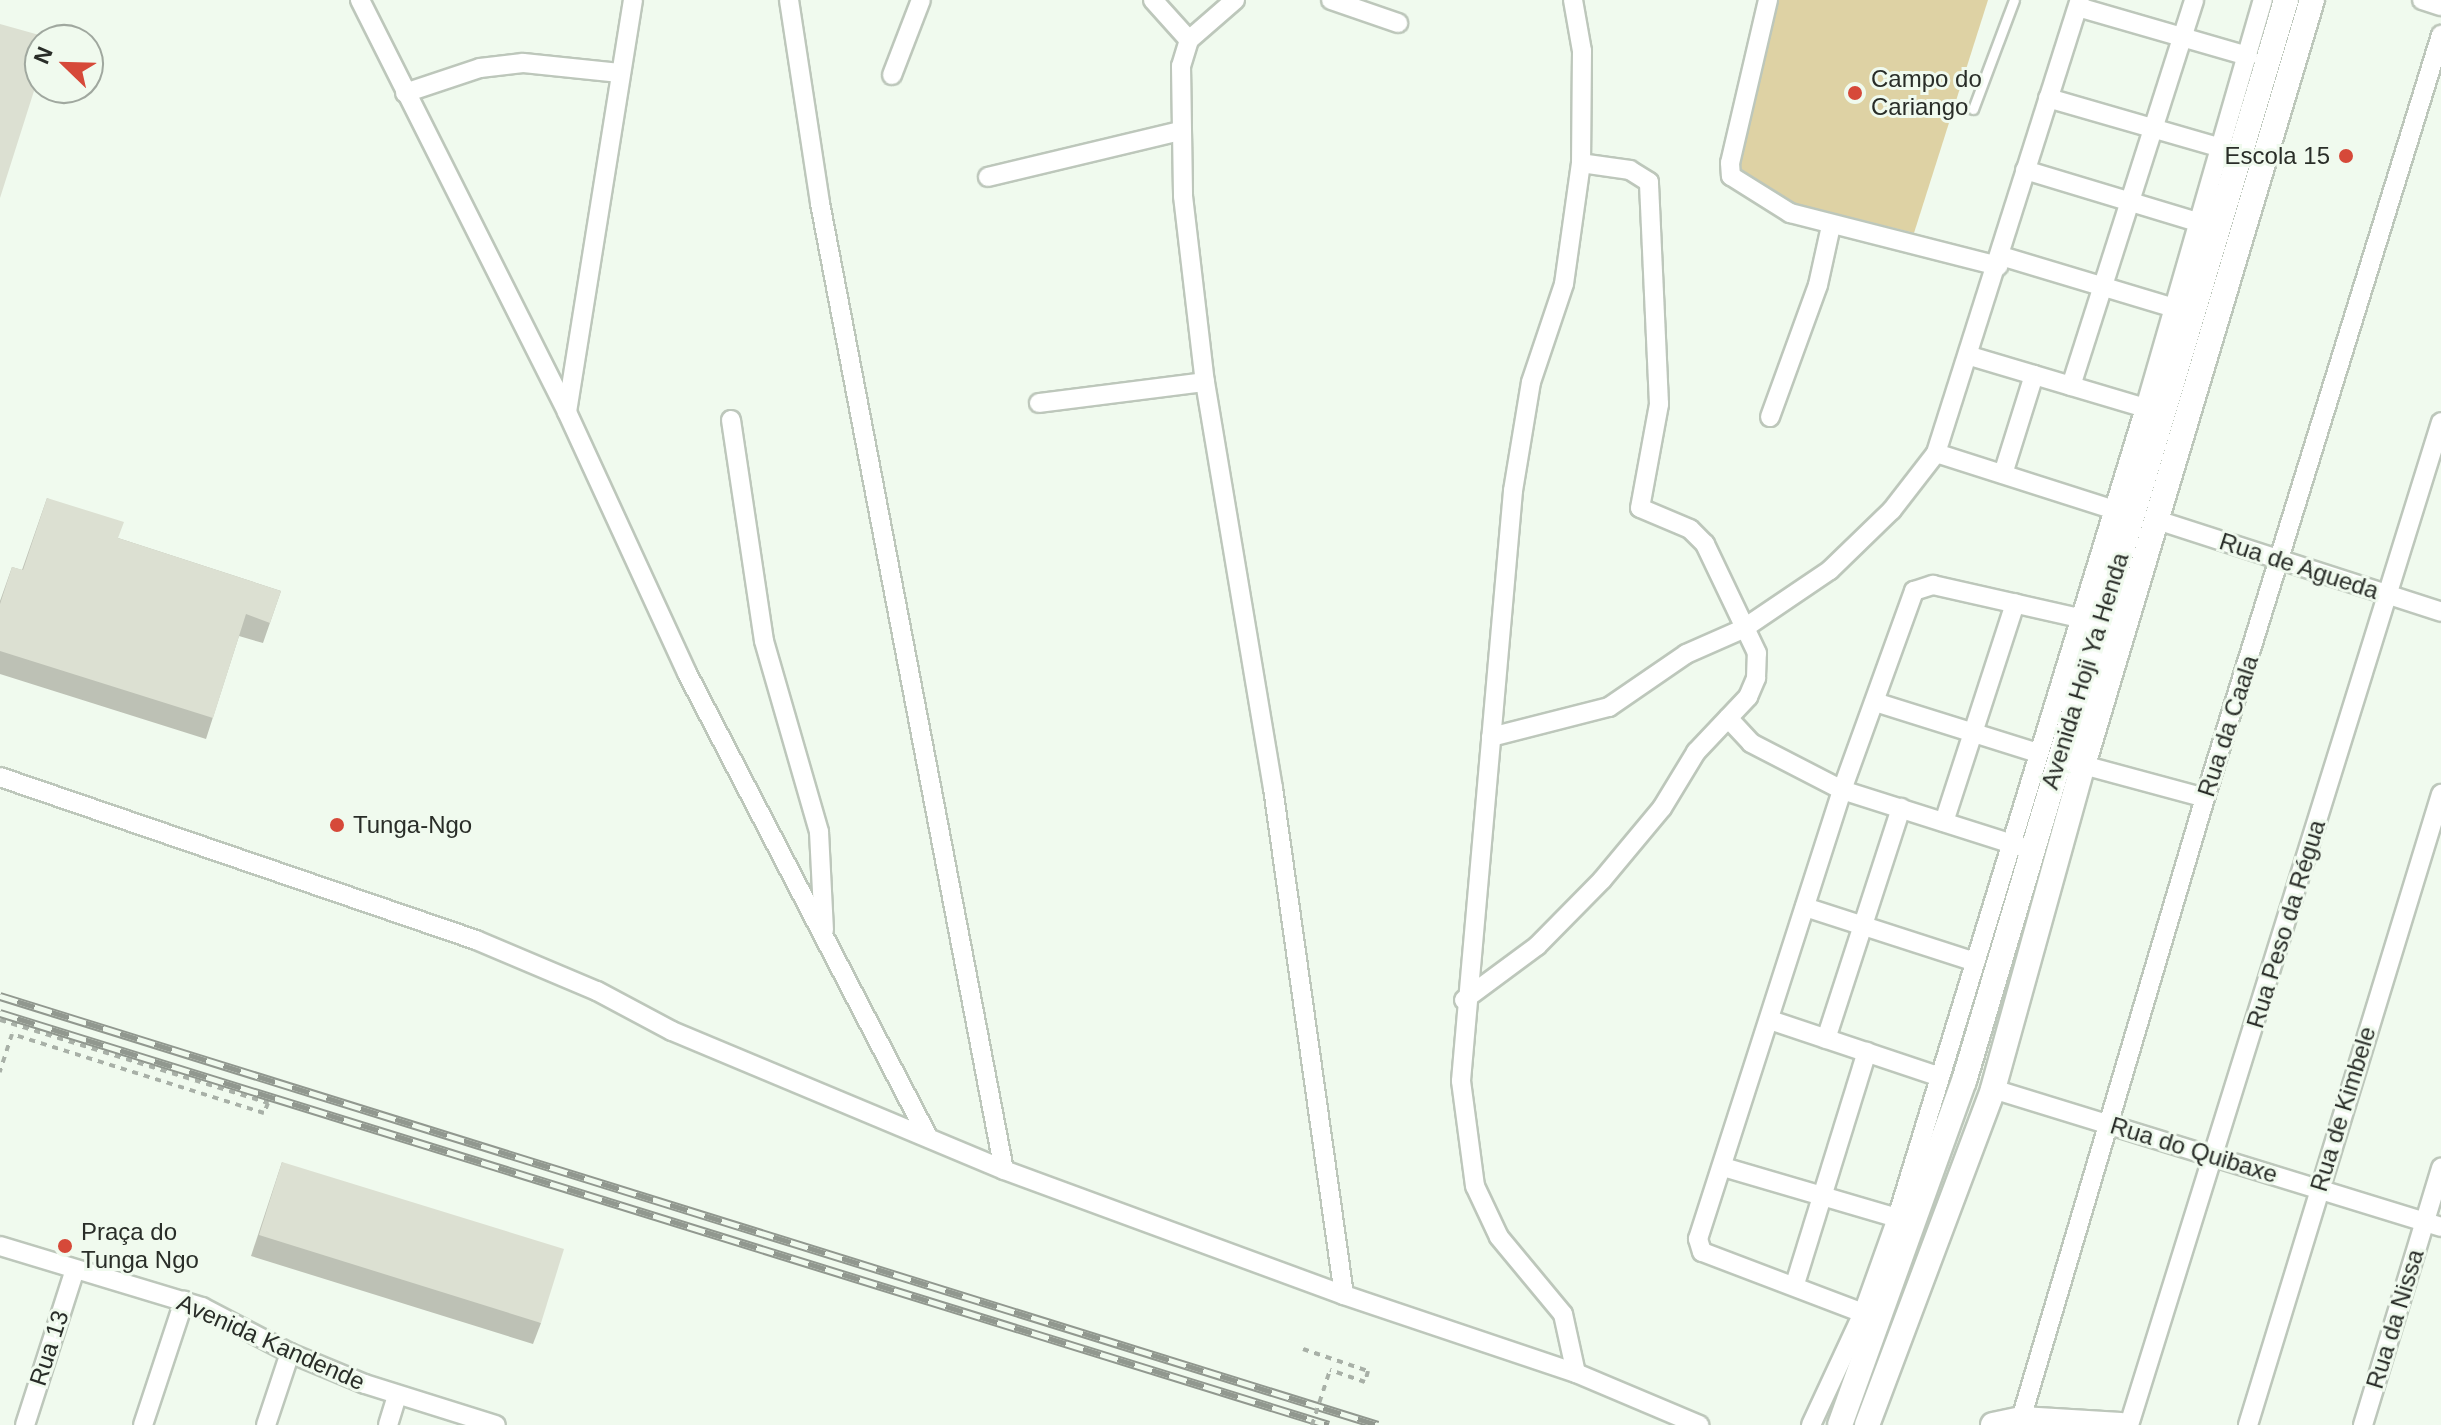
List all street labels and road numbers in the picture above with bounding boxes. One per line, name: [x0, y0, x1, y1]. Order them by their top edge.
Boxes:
street label: Rua de Agueda: [2215, 527, 2383, 605]
street label: Avenida Hoji Ya Henda: [2035, 549, 2135, 793]
street label: Rua da Caala: [2192, 652, 2264, 800]
street label: Rua Peso da Régua: [2241, 816, 2331, 1032]
street label: Rua de Kimbele: [2304, 1023, 2382, 1195]
street label: Rua do Quibaxe: [2107, 1111, 2281, 1189]
street label: Rua da Nissa: [2360, 1246, 2430, 1392]
street label: Avenida Kandende: [173, 1288, 369, 1396]
street label: Rua 13: [23, 1307, 75, 1389]

